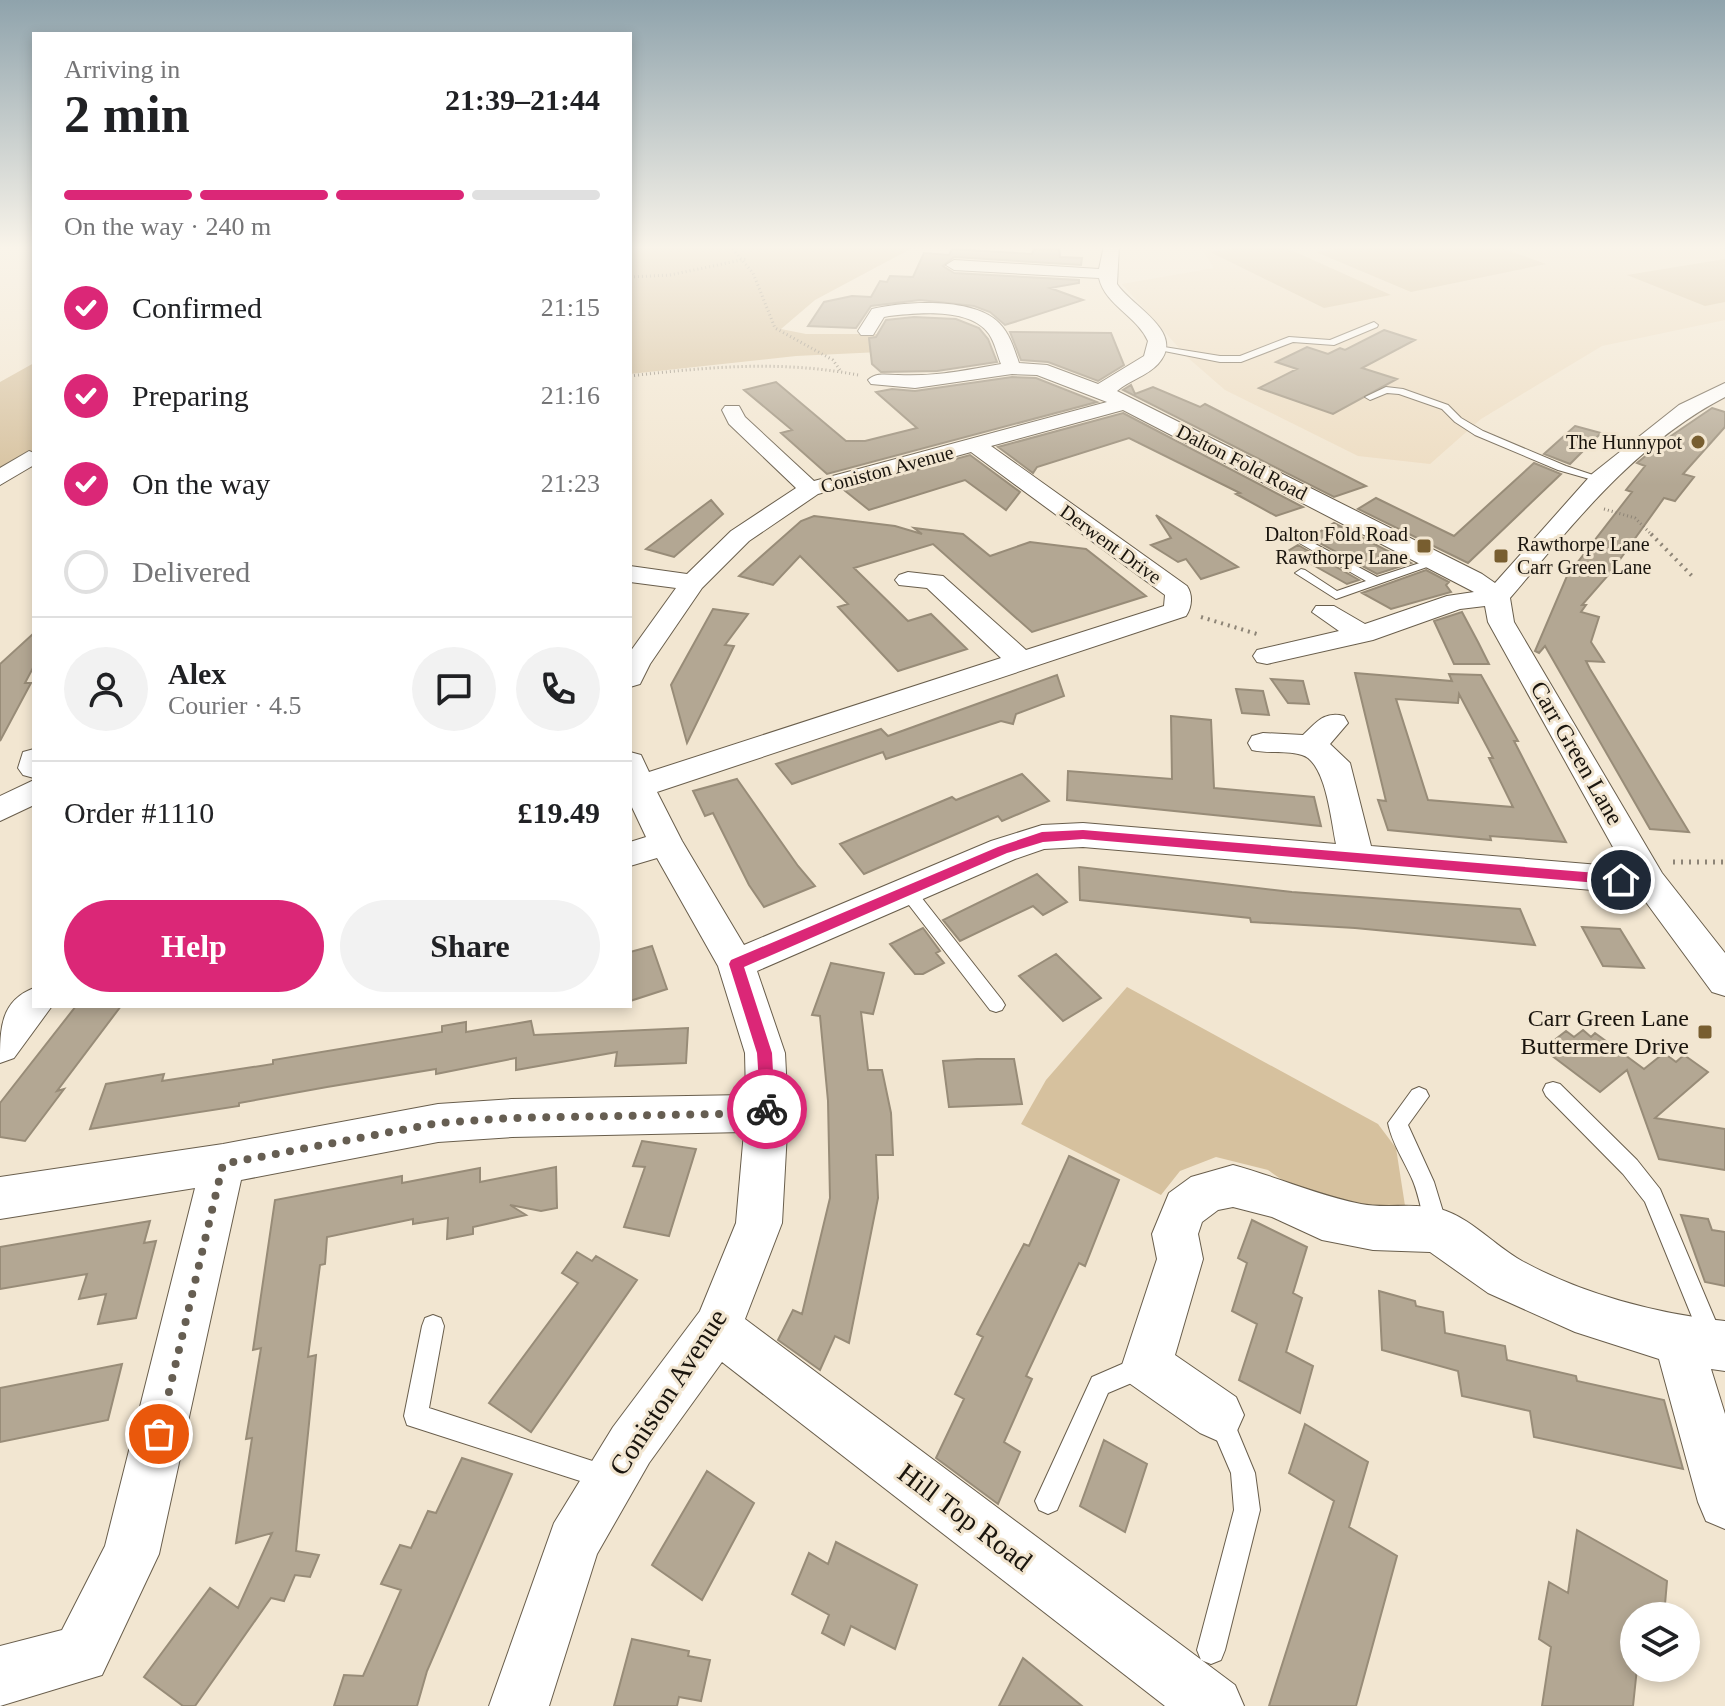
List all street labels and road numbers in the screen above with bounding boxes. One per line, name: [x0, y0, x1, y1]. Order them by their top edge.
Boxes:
street label: Dalton Fold Road: [1173, 420, 1311, 504]
street label: Coniston Avenue: [818, 441, 956, 497]
street label: Derwent Drive: [1056, 500, 1166, 588]
street label: Carr Green Lane: [1525, 677, 1629, 829]
street label: Coniston Avenue: [603, 1303, 733, 1481]
street label: Hill Top Road: [892, 1457, 1038, 1577]

